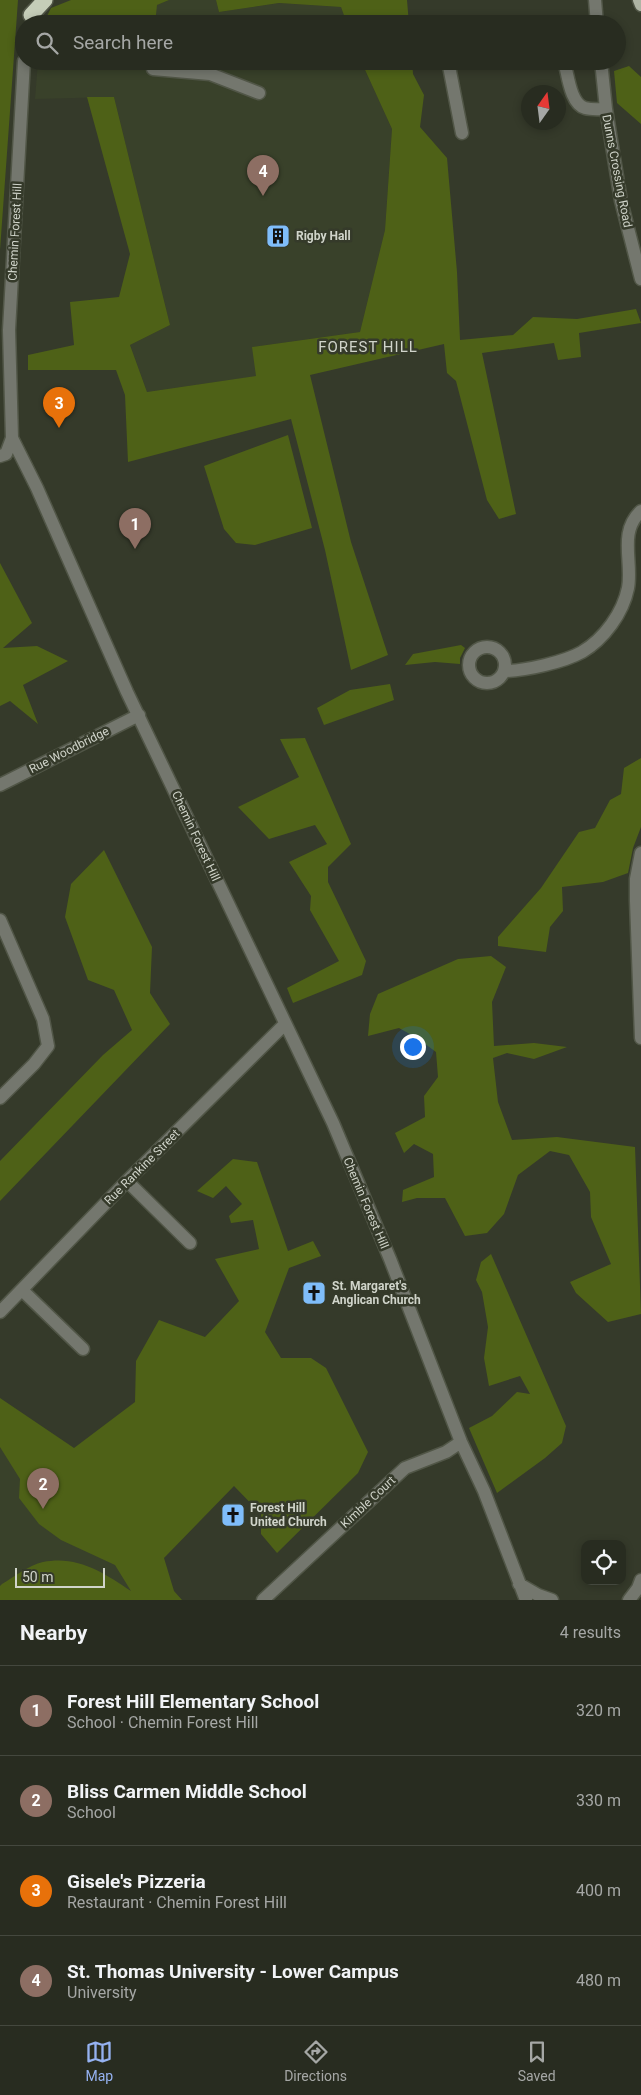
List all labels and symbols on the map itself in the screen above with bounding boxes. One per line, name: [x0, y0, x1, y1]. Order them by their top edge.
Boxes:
north arrow: [521, 85, 566, 130]
street label: Dunns Crossing Road: [599, 113, 635, 229]
pin: 4: [247, 155, 279, 196]
street label: Chemin Forest Hill: [5, 183, 25, 281]
building icon: Rigby Hall: [265, 223, 291, 249]
place label: Rigby Hall: [296, 229, 351, 243]
district label: FOREST HILL: [318, 338, 418, 356]
pin: 3: [43, 387, 75, 428]
pin: 1: [119, 508, 151, 549]
street label: Rue Woodbridge: [27, 724, 111, 776]
street label: Chemin Forest Hill: [169, 789, 223, 883]
your location: [400, 1034, 426, 1060]
street label: Rue Rankine Street: [102, 1126, 183, 1207]
street label: Chemin Forest Hill: [340, 1155, 392, 1251]
place label: St. Margaret's Anglican Church: [332, 1279, 421, 1307]
church icon: St. Margaret's Anglican Church: [301, 1280, 327, 1306]
pin: 2: [27, 1468, 59, 1509]
street label: Kimble Court: [338, 1473, 398, 1531]
place label: Forest Hill United Church: [250, 1501, 327, 1529]
church icon: Forest Hill United Church: [220, 1502, 246, 1528]
scale bar: [15, 1565, 105, 1588]

